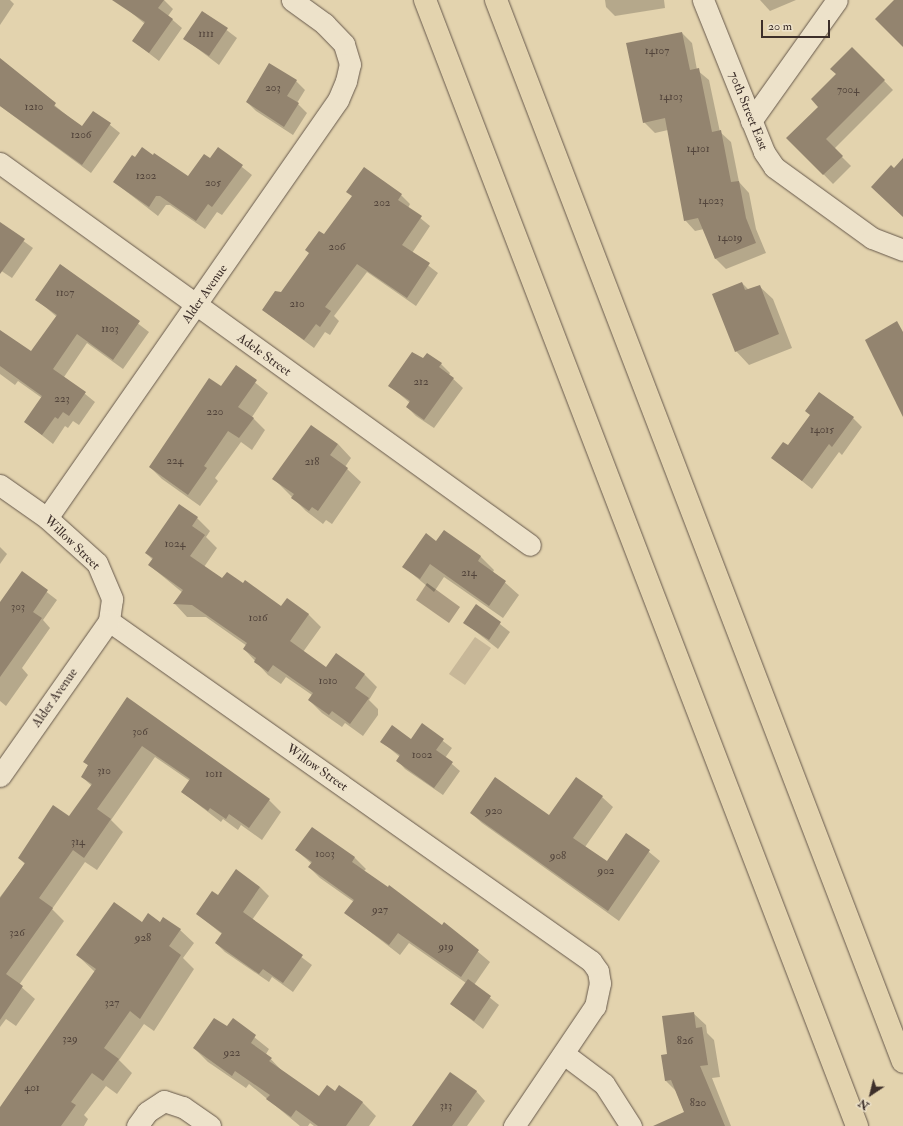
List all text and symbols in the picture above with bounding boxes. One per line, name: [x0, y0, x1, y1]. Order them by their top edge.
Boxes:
scale bar: [763, 12, 832, 38]
text: 20 m: [768, 19, 792, 34]
house number: 1111: [198, 27, 214, 41]
house number: 14107: [645, 44, 669, 58]
street label: 70th Street East: [725, 69, 771, 153]
house number: 203: [265, 81, 281, 95]
house number: 7004: [837, 83, 859, 97]
house number: 14103: [659, 90, 683, 104]
house number: 1210: [24, 100, 44, 114]
house number: 1206: [71, 128, 91, 142]
house number: 14101: [686, 142, 710, 156]
house number: 1202: [136, 169, 156, 183]
house number: 205: [205, 176, 221, 190]
house number: 14023: [698, 194, 724, 208]
house number: 202: [374, 196, 390, 210]
house number: 14019: [718, 231, 742, 245]
house number: 206: [329, 240, 345, 254]
street label: Alder Avenue: [179, 261, 231, 327]
house number: 1107: [56, 286, 74, 300]
house number: 210: [289, 297, 305, 311]
house number: 1103: [101, 322, 119, 336]
street label: Adele Street: [234, 330, 294, 380]
house number: 212: [413, 375, 429, 389]
house number: 223: [54, 392, 70, 406]
house number: 220: [207, 405, 223, 419]
house number: 14015: [810, 423, 834, 437]
house number: 224: [166, 454, 184, 468]
house number: 218: [305, 455, 319, 469]
street label: Willow Street: [41, 513, 103, 573]
house number: 1024: [164, 537, 186, 551]
house number: 214: [461, 566, 477, 580]
house number: 303: [11, 600, 25, 614]
house number: 1016: [249, 611, 267, 625]
street label: Alder Avenue: [29, 665, 81, 731]
house number: 1010: [319, 674, 337, 688]
house number: 306: [132, 725, 148, 739]
street label: Willow Street: [283, 741, 351, 795]
house number: 1002: [412, 748, 432, 762]
house number: 310: [97, 764, 111, 778]
house number: 1011: [205, 767, 223, 781]
house number: 920: [486, 804, 502, 818]
house number: 314: [71, 835, 85, 849]
house number: 1003: [315, 847, 335, 861]
house number: 908: [550, 849, 566, 863]
house number: 902: [598, 864, 614, 878]
house number: 927: [372, 903, 388, 917]
house number: 326: [9, 926, 25, 940]
house number: 928: [135, 931, 151, 945]
house number: 919: [438, 940, 454, 954]
house number: 327: [105, 996, 119, 1010]
house number: 329: [62, 1032, 78, 1046]
house number: 826: [677, 1034, 693, 1048]
house number: 922: [224, 1046, 240, 1060]
north arrow: [851, 1074, 891, 1114]
house number: 401: [24, 1081, 40, 1095]
house number: 820: [690, 1096, 706, 1110]
text: N: [856, 1096, 872, 1112]
house number: 313: [440, 1099, 452, 1113]

